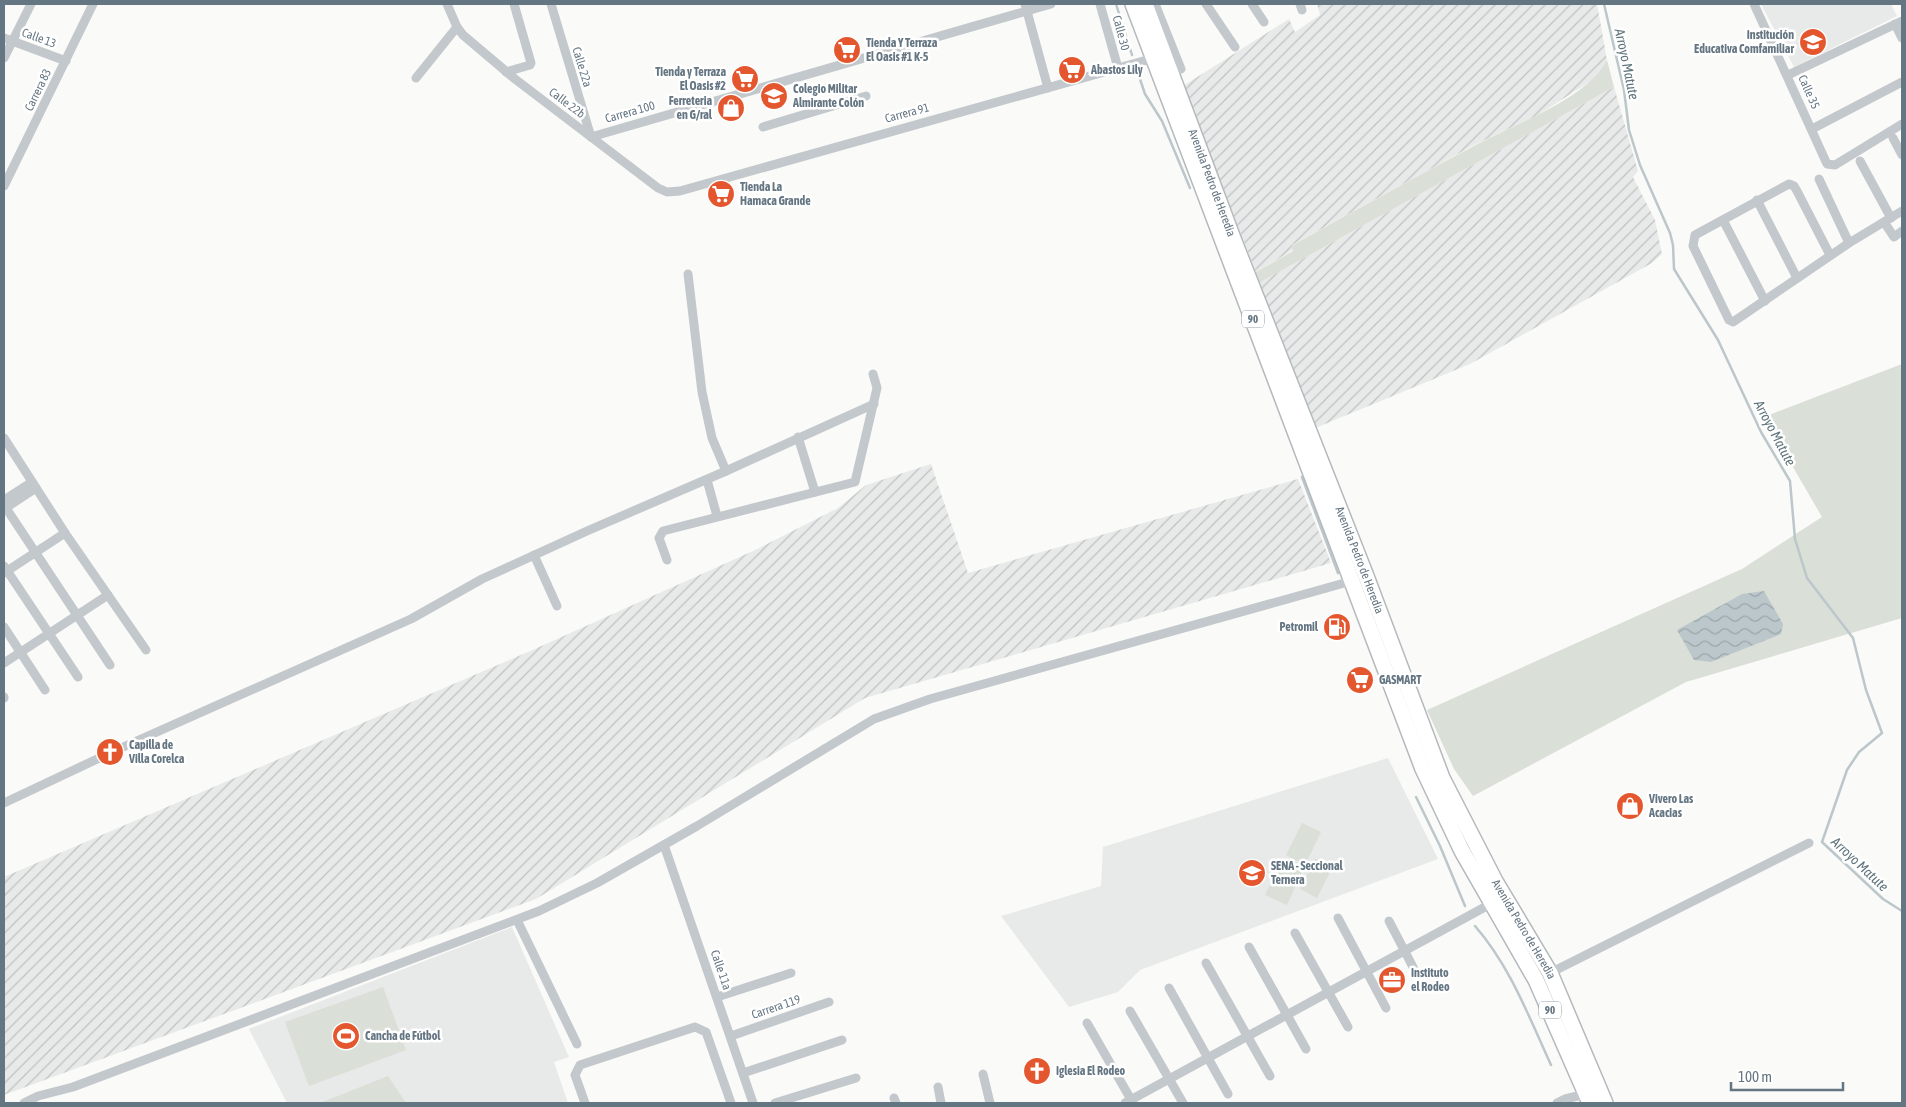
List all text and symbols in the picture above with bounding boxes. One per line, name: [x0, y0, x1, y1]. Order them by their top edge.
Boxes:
street label: Calle 30: [1110, 14, 1132, 52]
street label: Calle 13: [20, 25, 58, 51]
water label: Arroyo Matute: [1611, 26, 1642, 101]
school or university icon: Institución Educativa Comfamiliar: [1798, 27, 1828, 57]
place label: Institución Educativa Comfamiliar: [1694, 28, 1794, 56]
supermarket icon: Tienda Y Terraza El Oasis #1 K-5: [832, 35, 862, 65]
place label: Tienda Y Terraza El Oasis #1 K-5: [866, 36, 938, 64]
street label: Calle 22a: [569, 45, 595, 89]
supermarket icon: Abastos Lily: [1057, 55, 1087, 85]
place label: Abastos Lily: [1090, 63, 1143, 77]
supermarket icon: Tienda y Terraza El Oasis #2: [730, 64, 760, 94]
place label: Tienda y Terraza El Oasis #2: [655, 65, 726, 93]
street label: Carrera 83: [22, 67, 54, 113]
street label: Calle 35: [1795, 73, 1823, 111]
school or university icon: Colegio Militar Almirante Colón: [759, 81, 789, 111]
place label: Colegio Militar Almirante Colón: [792, 82, 864, 110]
street label: Calle 22b: [546, 85, 588, 121]
shop icon: Ferreteria en G/ral: [716, 93, 746, 123]
place label: Ferreteria en G/ral: [669, 94, 713, 122]
street label: Carrera 100: [604, 98, 657, 126]
street label: Carrera 91: [883, 100, 931, 126]
street label: Avenida Pedro de Heredia: [1186, 127, 1239, 239]
supermarket icon: Tienda La Hamaca Grande: [706, 179, 736, 209]
place label: Tienda La Hamaca Grande: [740, 180, 811, 208]
road number: 90: [1242, 310, 1264, 328]
water label: Arroyo Matute: [1751, 396, 1799, 469]
street label: Avenida Pedro de Heredia: [1332, 505, 1386, 616]
fuel station icon: Petromil: [1322, 612, 1352, 642]
place label: Petromil: [1280, 620, 1319, 634]
supermarket icon: GASMART: [1345, 665, 1375, 695]
place label: GASMART: [1379, 673, 1422, 687]
church icon: Capilla de Villa Corelca: [95, 737, 125, 767]
place label: Capilla de Villa Corelca: [128, 738, 185, 766]
shop icon: Vivero Las Acacias: [1615, 791, 1645, 821]
place label: Vivero Las Acacias: [1648, 792, 1694, 820]
water label: Arroyo Matute: [1827, 833, 1892, 894]
school or university icon: SENA - Seccional Ternera: [1237, 858, 1267, 888]
place label: SENA - Seccional Ternera: [1271, 859, 1344, 887]
street label: Avenida Pedro de Heredia: [1489, 877, 1559, 981]
street label: Calle 11a: [708, 948, 734, 992]
office icon: Instituto el Rodeo: [1377, 965, 1407, 995]
place label: Instituto el Rodeo: [1411, 966, 1450, 994]
street label: Carrera 119: [750, 992, 803, 1022]
road number: 90: [1539, 1002, 1561, 1018]
sports icon: Cancha de Fútbol: [331, 1021, 361, 1051]
place label: Cancha de Fútbol: [365, 1029, 441, 1043]
church icon: Iglesia El Rodeo: [1022, 1056, 1052, 1086]
scale bar: [1731, 1060, 1844, 1092]
place label: Iglesia El Rodeo: [1056, 1064, 1126, 1078]
text: 100 m: [1738, 1068, 1772, 1085]

